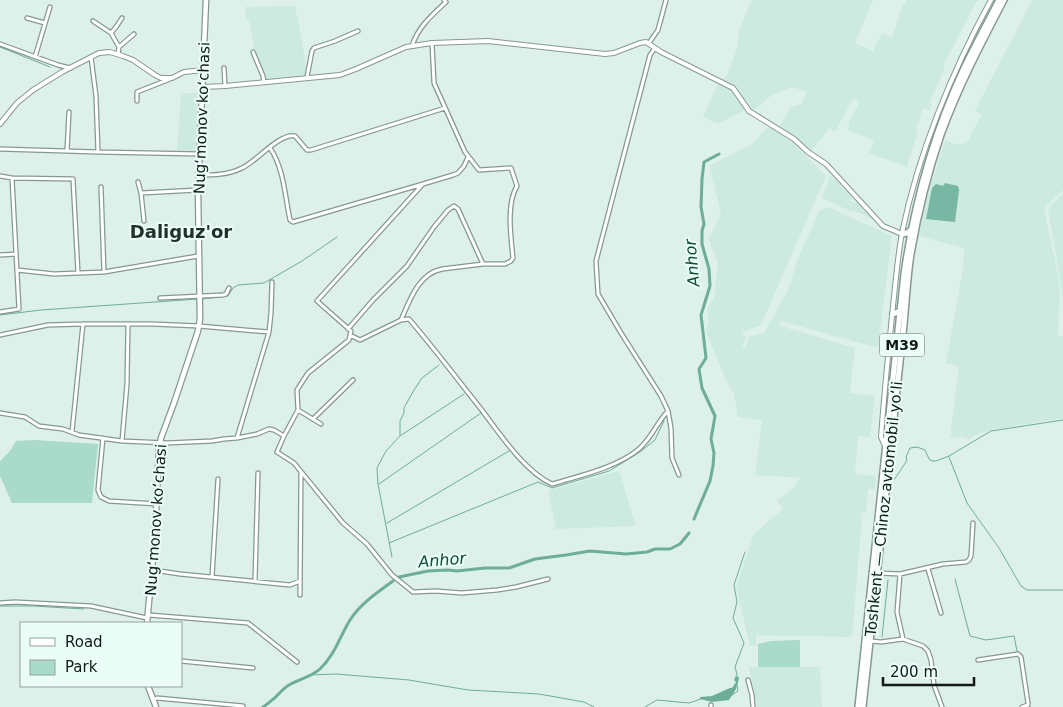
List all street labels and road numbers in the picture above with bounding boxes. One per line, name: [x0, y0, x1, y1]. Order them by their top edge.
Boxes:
street label: Nugʻmonov koʻchasi: [190, 42, 214, 194]
road number: M39: [880, 334, 924, 356]
street label: Toshkent — Chinoz avtomobil yoʻli: [862, 380, 906, 639]
street label: Nugʻmonov koʻchasi: [142, 443, 170, 597]

